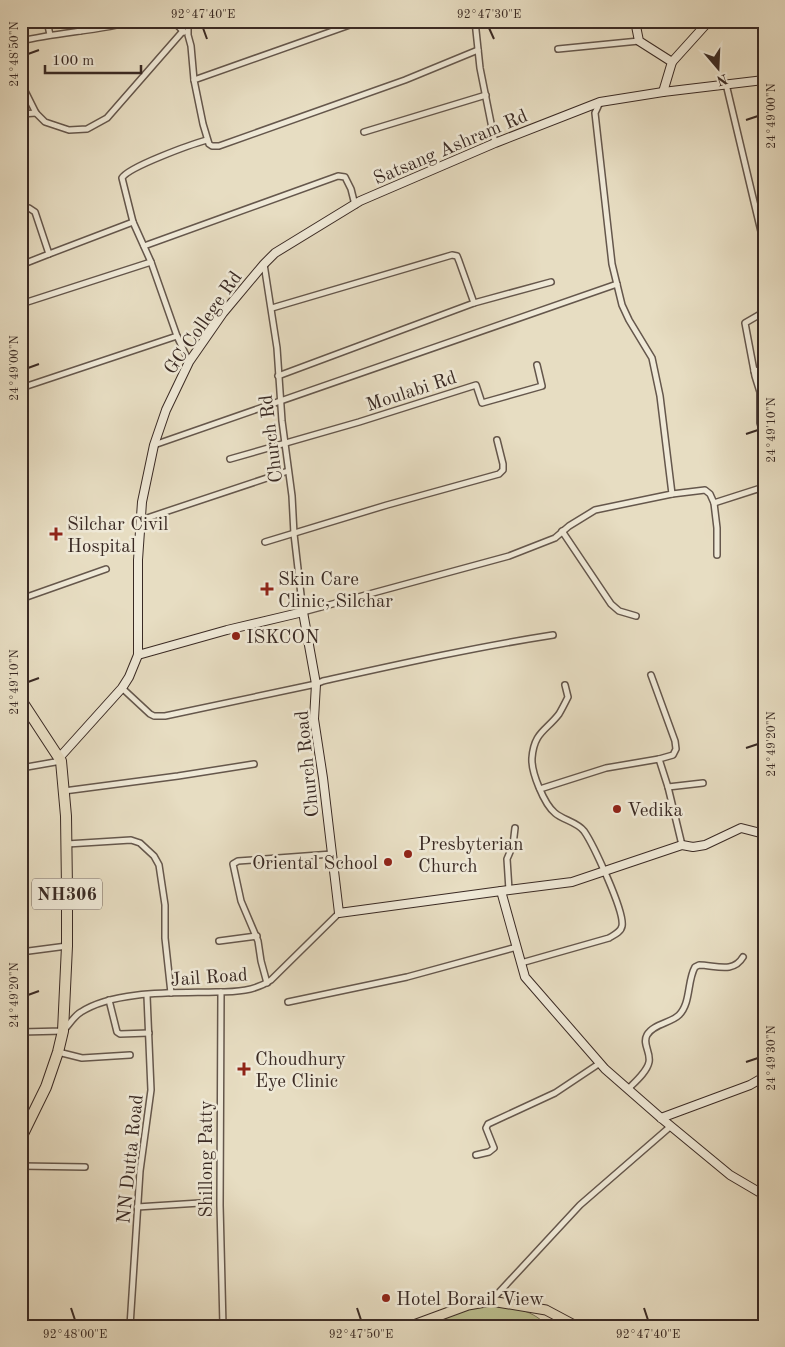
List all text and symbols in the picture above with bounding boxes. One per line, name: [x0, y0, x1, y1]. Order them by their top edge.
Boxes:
text: 92°47'40"E: [171, 9, 235, 21]
text: 92°47'30"E: [457, 9, 521, 21]
text: 24°48'50"N: [8, 21, 21, 87]
scale bar: [45, 42, 141, 74]
north arrow: [692, 42, 742, 92]
text: 100 m: [52, 54, 94, 69]
text: N: [714, 71, 729, 88]
text: 24°49'00"N: [766, 83, 778, 149]
street label: Satsang Ashram Rd: [371, 107, 531, 189]
street label: GC College Rd: [162, 268, 246, 378]
text: 24°49'00"N: [9, 335, 21, 401]
street label: Moulabi Rd: [364, 369, 459, 416]
street label: Church Rd: [258, 394, 287, 484]
text: 24°49'10"N: [766, 397, 778, 463]
place label: Silchar Civil Hospital: [67, 516, 168, 557]
marker: Silchar Civil Hospital: [49, 527, 63, 541]
place label: Skin Care Clinic, Silchar: [278, 571, 393, 612]
marker: Skin Care Clinic, Silchar: [260, 582, 274, 596]
place label: ISKCON: [246, 629, 320, 648]
marker: ISKCON: [230, 630, 242, 642]
text: 24°49'10"N: [9, 649, 21, 715]
street label: Church Road: [293, 709, 324, 818]
text: 24°49'20"N: [766, 711, 778, 777]
place label: Vedika: [627, 802, 684, 821]
marker: Vedika: [611, 803, 623, 815]
place label: Presbyterian Church: [418, 836, 523, 877]
marker: Presbyterian Church: [402, 848, 414, 860]
place label: Oriental School: [252, 855, 378, 874]
marker: Oriental School: [382, 856, 394, 868]
road number: NH306: [32, 879, 102, 910]
text: 24°49'20"N: [9, 962, 21, 1028]
street label: Jail Road: [170, 966, 249, 991]
text: 24°49'30"N: [766, 1025, 778, 1091]
place label: Choudhury Eye Clinic: [255, 1051, 346, 1092]
marker: Choudhury Eye Clinic: [237, 1062, 251, 1076]
street label: NN Dutta Road: [115, 1094, 148, 1225]
street label: Shillong Patty: [198, 1100, 217, 1218]
place label: Hotel Borail View: [396, 1291, 544, 1310]
marker: Hotel Borail View: [380, 1292, 392, 1304]
text: 92°47'50"E: [329, 1328, 393, 1341]
text: 92°48'00"E: [43, 1329, 107, 1341]
text: 92°47'40"E: [616, 1329, 680, 1341]

